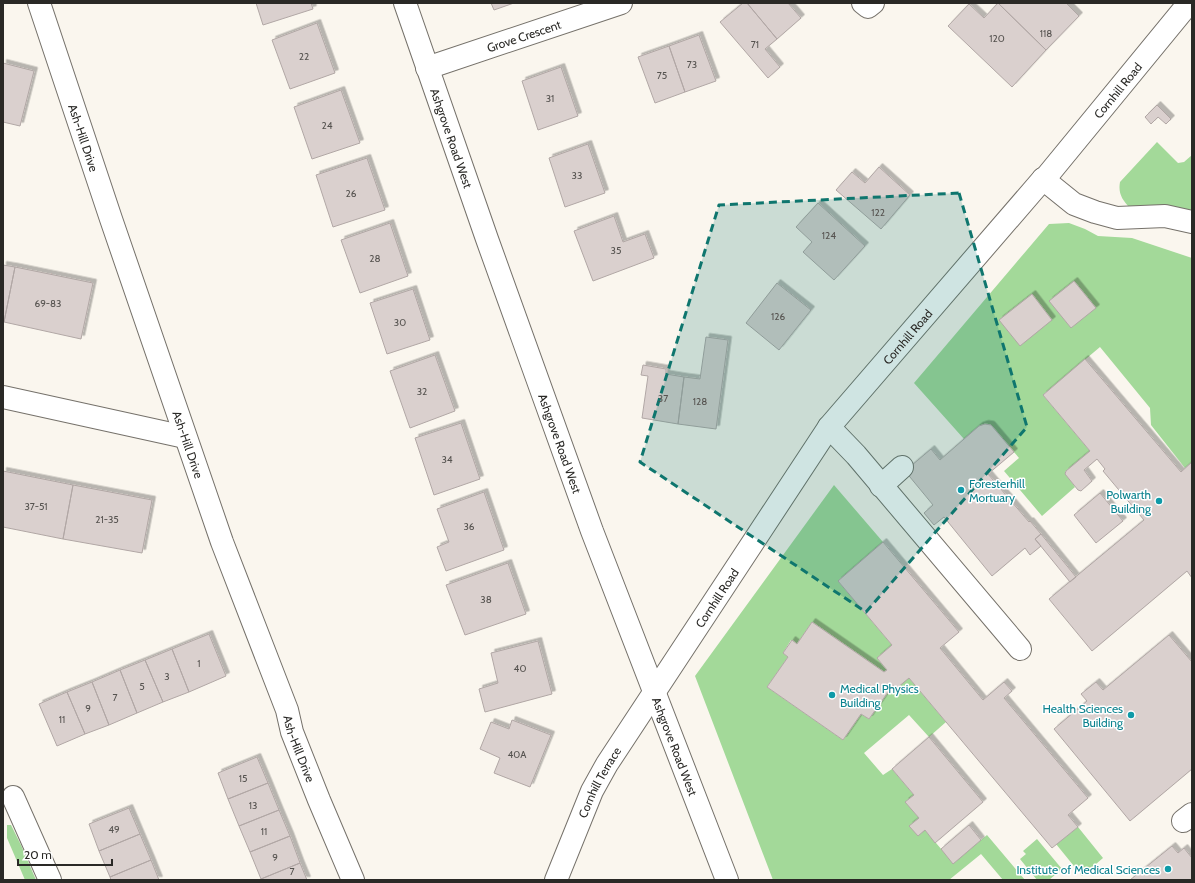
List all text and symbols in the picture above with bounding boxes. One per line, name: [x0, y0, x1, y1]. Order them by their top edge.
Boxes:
street label: Grove Crescent: [485, 16, 563, 55]
house number: 118: [1040, 27, 1052, 40]
house number: 120: [989, 32, 1005, 45]
house number: 71: [751, 38, 759, 51]
house number: 22: [299, 50, 309, 63]
house number: 73: [687, 58, 697, 71]
street label: Cornhill Road: [1090, 59, 1145, 121]
house number: 75: [657, 69, 667, 82]
street label: Ashgrove Road West: [428, 86, 476, 190]
house number: 31: [546, 92, 554, 105]
street label: Ash-Hill Drive: [66, 102, 102, 173]
house number: 24: [321, 119, 333, 132]
house number: 33: [572, 169, 582, 182]
house number: 26: [346, 187, 357, 200]
house number: 122: [871, 206, 885, 219]
house number: 124: [822, 229, 836, 242]
house number: 35: [611, 244, 621, 257]
house number: 28: [369, 252, 381, 265]
house number: 69-83: [34, 297, 62, 310]
street label: Cornhill Road: [879, 306, 935, 367]
house number: 126: [771, 310, 785, 323]
house number: 30: [394, 316, 406, 329]
house number: 32: [417, 385, 427, 398]
street label: Ashgrove Road West: [536, 392, 585, 495]
house number: 37: [658, 392, 668, 405]
house number: 128: [693, 395, 707, 408]
street label: Ash-Hill Drive: [170, 409, 207, 480]
house number: 34: [441, 453, 453, 466]
place label: Foresterhill Mortuary: [969, 476, 1025, 505]
marker: Foresterhill Mortuary: [956, 485, 966, 495]
place label: Polwarth Building: [1106, 487, 1152, 516]
marker: Polwarth Building: [1154, 496, 1164, 506]
house number: 37-51: [24, 500, 48, 513]
house number: 21-35: [95, 513, 119, 526]
house number: 36: [463, 520, 475, 533]
street label: Cornhill Road: [692, 565, 741, 630]
house number: 38: [480, 593, 492, 606]
house number: 1: [197, 657, 201, 670]
house number: 40: [514, 662, 526, 675]
house number: 3: [164, 670, 170, 683]
house number: 5: [139, 680, 145, 693]
place label: Medical Physics Building: [840, 681, 919, 710]
marker: Medical Physics Building: [827, 690, 837, 700]
house number: 7: [112, 691, 118, 704]
street label: Ashgrove Road West: [649, 695, 701, 798]
place label: Health Sciences Building: [1042, 701, 1124, 730]
house number: 9: [85, 702, 91, 715]
marker: Health Sciences Building: [1126, 710, 1136, 720]
house number: 11: [59, 713, 65, 726]
street label: Ash-Hill Drive: [281, 714, 319, 784]
street label: Cornhill Terrace: [575, 744, 624, 820]
house number: 40A: [508, 748, 527, 761]
house number: 15: [239, 772, 247, 785]
house number: 13: [249, 799, 257, 812]
house number: 49: [108, 823, 120, 836]
house number: 11: [261, 825, 267, 838]
scale bar: [18, 841, 112, 867]
text: 20 m: [24, 847, 52, 862]
house number: 9: [272, 851, 278, 864]
place label: Institute of Medical Sciences: [1016, 862, 1160, 877]
marker: Institute of Medical Sciences: [1163, 864, 1173, 874]
house number: 7: [289, 865, 295, 878]

